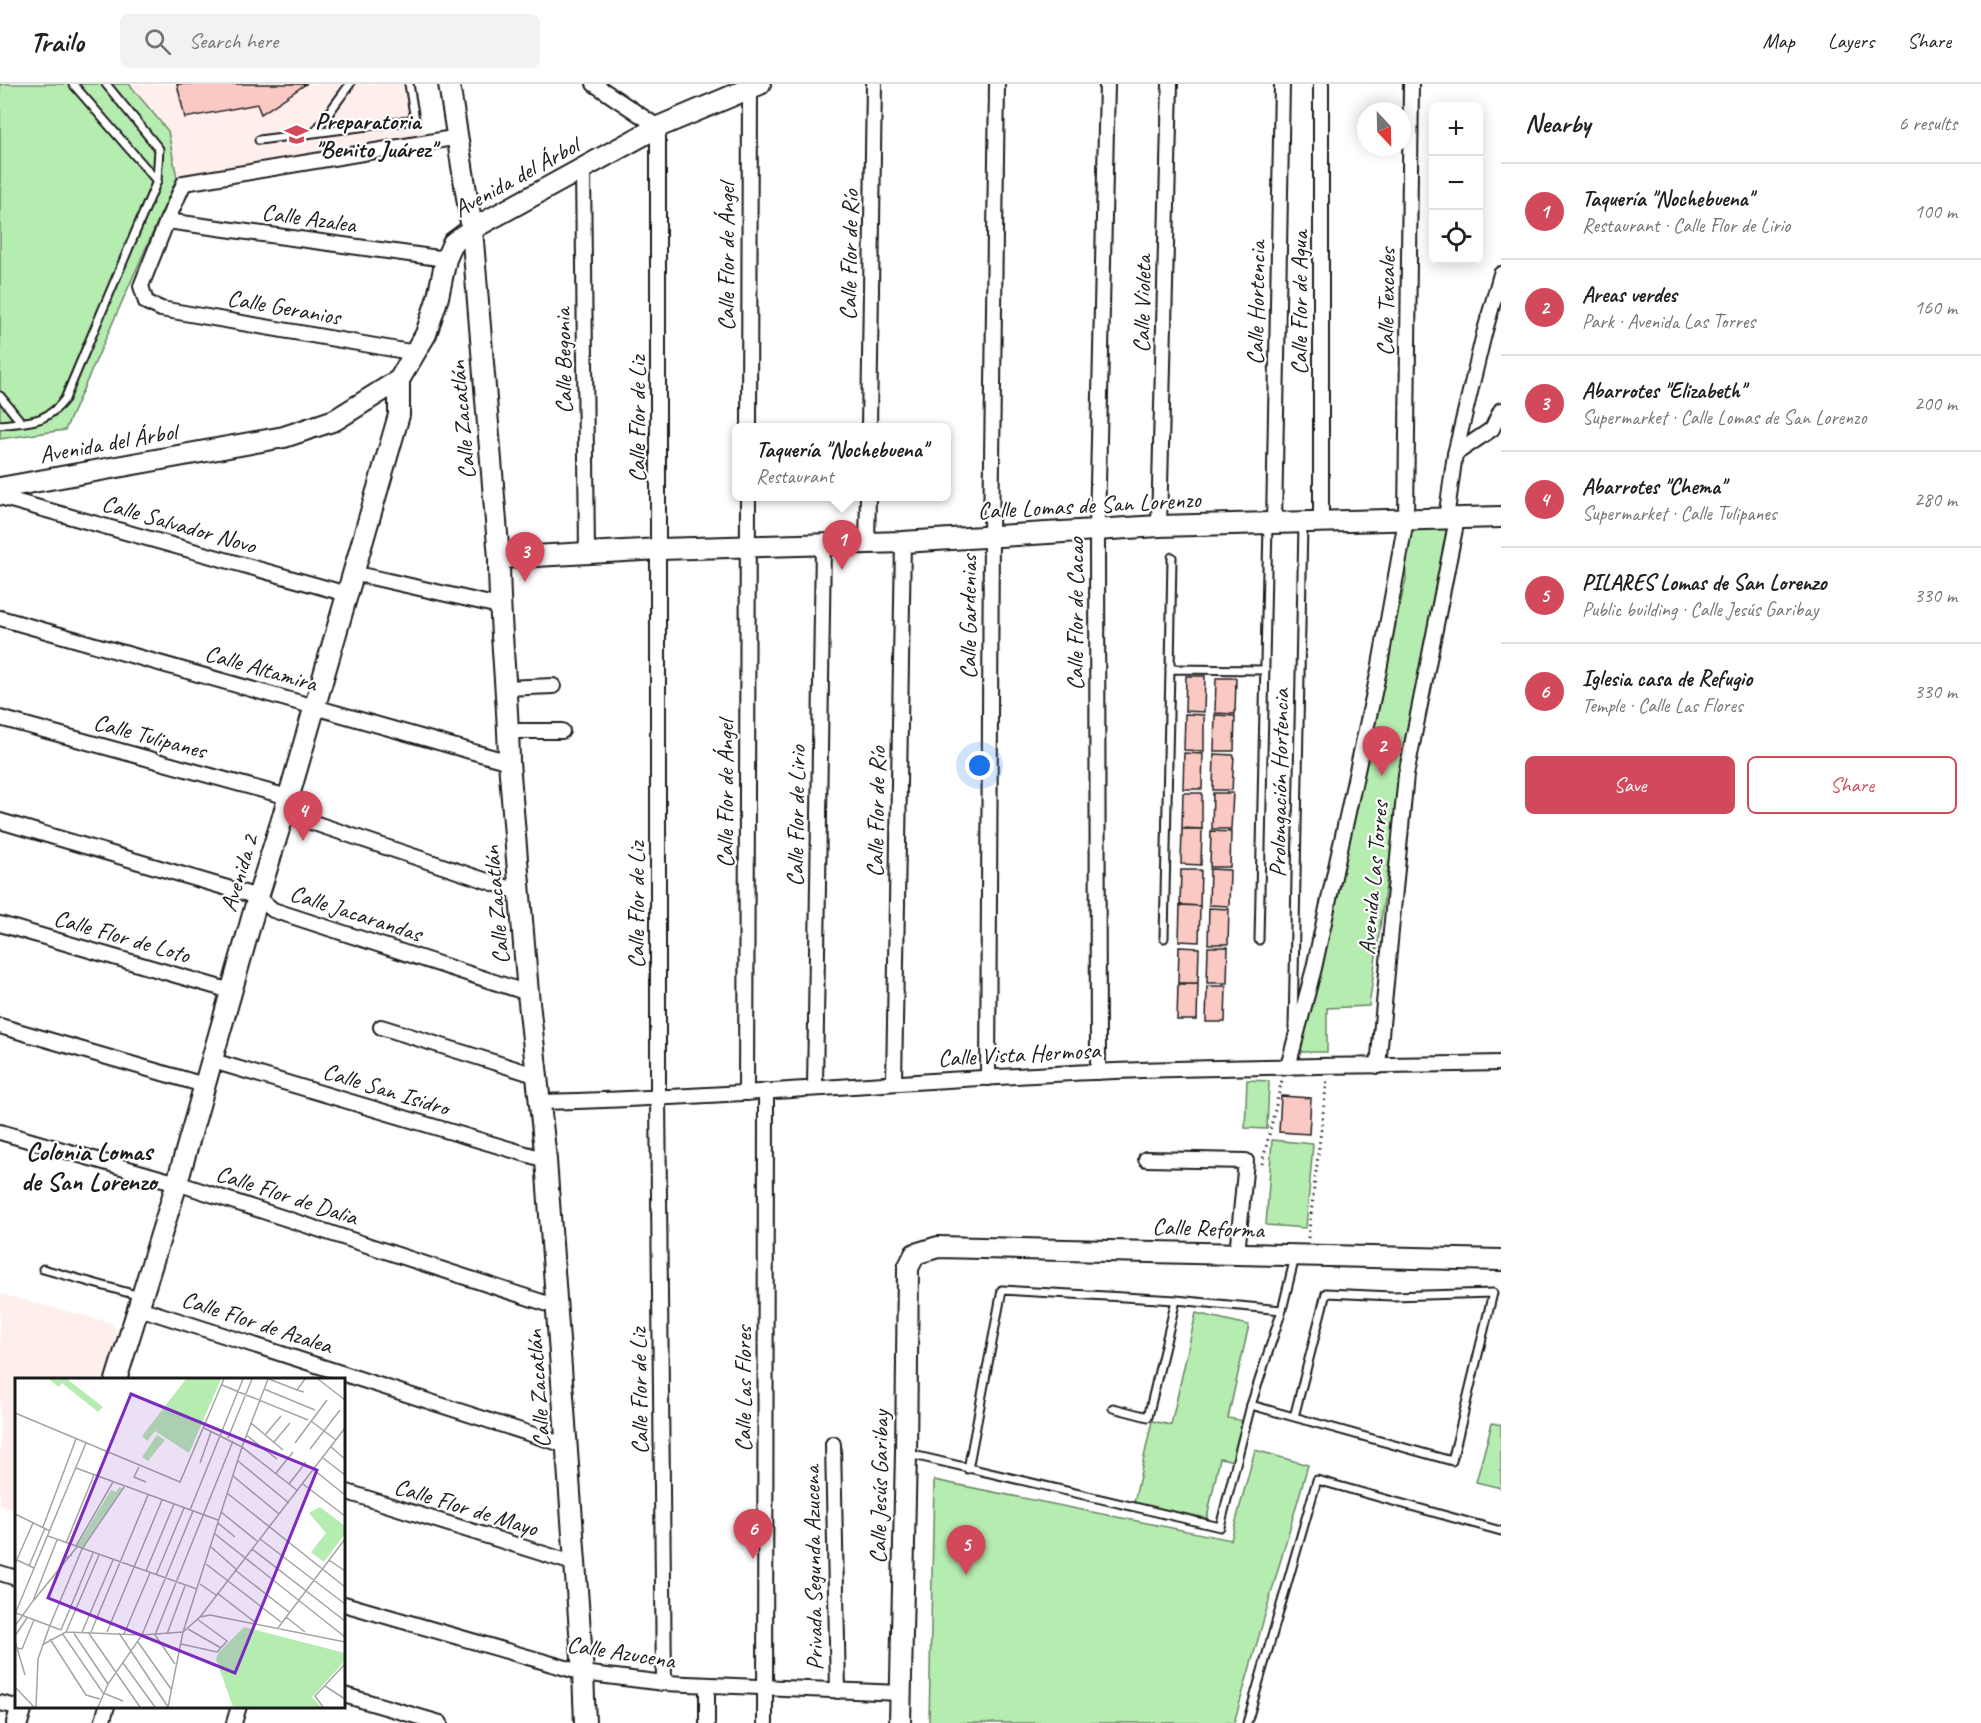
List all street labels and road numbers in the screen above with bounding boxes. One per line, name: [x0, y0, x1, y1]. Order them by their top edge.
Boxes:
street label: Avenida del Árbol: [448, 128, 587, 224]
street label: Calle Flor de Ángel: [711, 179, 741, 331]
street label: Calle Flor de Río: [833, 188, 865, 321]
street label: Calle Azalea: [260, 197, 359, 240]
street label: Calle Flor de Agua: [1284, 229, 1314, 375]
street label: Calle Hortencia: [1240, 239, 1272, 365]
street label: Calle Texcales: [1370, 246, 1402, 356]
street label: Calle Violeta: [1126, 253, 1158, 353]
street label: Calle Geranios: [225, 282, 345, 332]
street label: Calle Begonia: [547, 306, 579, 414]
street label: Calle Flor de Liz: [622, 354, 652, 483]
street label: Calle Zacatlán: [442, 358, 482, 480]
street label: Avenida del Árbol: [37, 415, 183, 470]
street label: Calle Lomas de San Lorenzo: [977, 484, 1203, 526]
street label: Calle Salvador Novo: [98, 488, 261, 561]
street label: Calle Flor de Cacao: [1060, 536, 1090, 690]
street label: Calle Gardenias: [953, 553, 983, 679]
street label: Calle Altamira: [202, 638, 322, 699]
street label: Prolongación Hortencia: [1262, 687, 1296, 877]
street label: Calle Tulipanes: [90, 707, 211, 766]
street label: Calle Flor de Ángel: [710, 716, 740, 868]
street label: Calle Flor de Lirio: [780, 744, 812, 887]
street label: Calle Flor de Río: [860, 745, 892, 878]
street label: Avenida Las Torres: [1351, 797, 1395, 956]
street label: Avenida 2: [213, 829, 266, 915]
street label: Calle Flor de Liz: [621, 840, 651, 969]
street label: Calle Zacatlán: [476, 843, 516, 965]
street label: Calle Jacarandas: [286, 878, 428, 949]
street label: Calle Flor de Loto: [51, 902, 195, 970]
street label: Calle Vista Hermosa: [937, 1035, 1103, 1073]
street label: Calle San Isidro: [319, 1056, 455, 1123]
street label: Calle Flor de Dalia: [212, 1158, 363, 1232]
street label: Calle Reforma: [1152, 1211, 1266, 1245]
street label: Calle Flor de Azalea: [178, 1284, 337, 1361]
street label: Calle Las Flores: [728, 1324, 758, 1452]
street label: Calle Flor de Liz: [623, 1326, 655, 1455]
street label: Calle Zacatlán: [519, 1328, 557, 1449]
street label: Calle Jesús Garibay: [863, 1408, 895, 1564]
street label: Privada Segunda Azucena: [796, 1463, 830, 1671]
street label: Calle Flor de Mayo: [391, 1471, 543, 1543]
street label: Calle Azucena: [565, 1629, 678, 1676]

